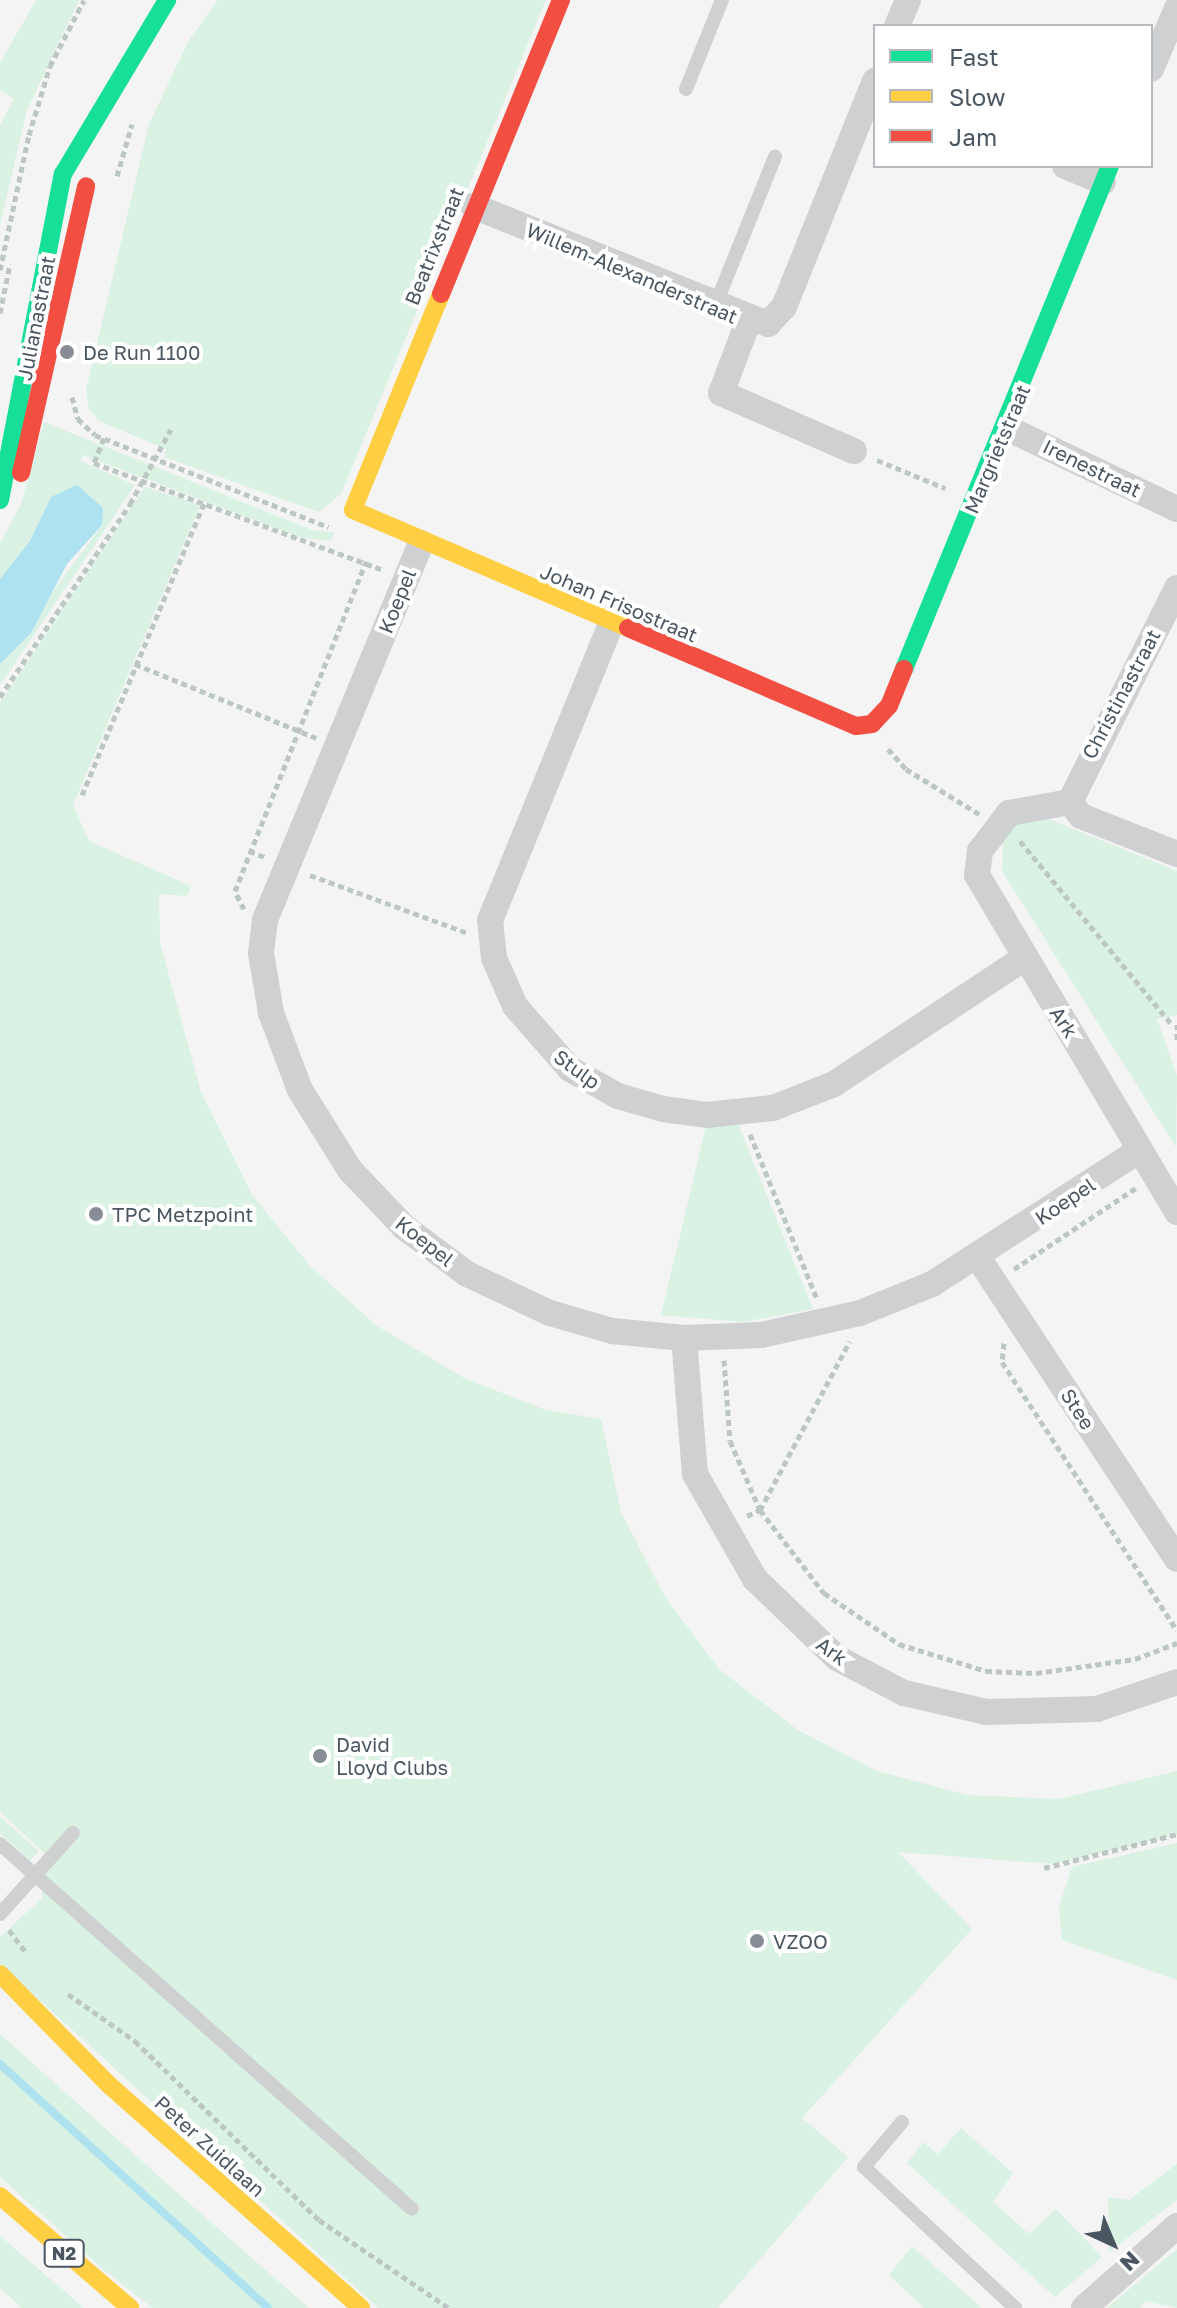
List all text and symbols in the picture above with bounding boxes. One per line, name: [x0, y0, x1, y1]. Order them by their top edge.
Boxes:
legend: [873, 24, 1153, 168]
text: Fast: [949, 42, 999, 71]
text: Slow: [949, 82, 1005, 111]
text: Jam: [949, 122, 997, 151]
street label: Beatrixstraat: [399, 184, 469, 308]
street label: Willem-Alexanderstraat: [523, 218, 741, 328]
street label: Julianastraat: [12, 254, 60, 382]
place label: De Run 1100: [83, 340, 200, 364]
marker: De Run 1100: [58, 343, 76, 361]
street label: Margrietstraat: [959, 381, 1035, 517]
street label: Irenestraat: [1039, 434, 1145, 502]
street label: Johan Frisostraat: [537, 559, 701, 647]
street label: Koepel: [373, 565, 421, 637]
street label: Christinastraat: [1077, 625, 1165, 763]
street label: Ark: [1045, 1002, 1083, 1042]
street label: Stulp: [549, 1044, 605, 1094]
street label: Koepel: [1030, 1172, 1100, 1230]
place label: TPC Metzpoint: [112, 1202, 253, 1226]
marker: TPC Metzpoint: [87, 1205, 105, 1223]
street label: Koepel: [391, 1211, 459, 1271]
street label: Stee: [1056, 1384, 1100, 1434]
street label: Ark: [812, 1632, 852, 1670]
place label: David Lloyd Clubs: [336, 1732, 448, 1779]
marker: David Lloyd Clubs: [311, 1747, 329, 1765]
place label: VZOO: [773, 1929, 828, 1953]
marker: VZOO: [748, 1932, 766, 1950]
street label: Peter Zuidlaan: [150, 2090, 270, 2202]
north arrow: [1073, 2204, 1153, 2284]
road number: N2: [42, 2239, 86, 2267]
text: N: [1115, 2246, 1145, 2277]

